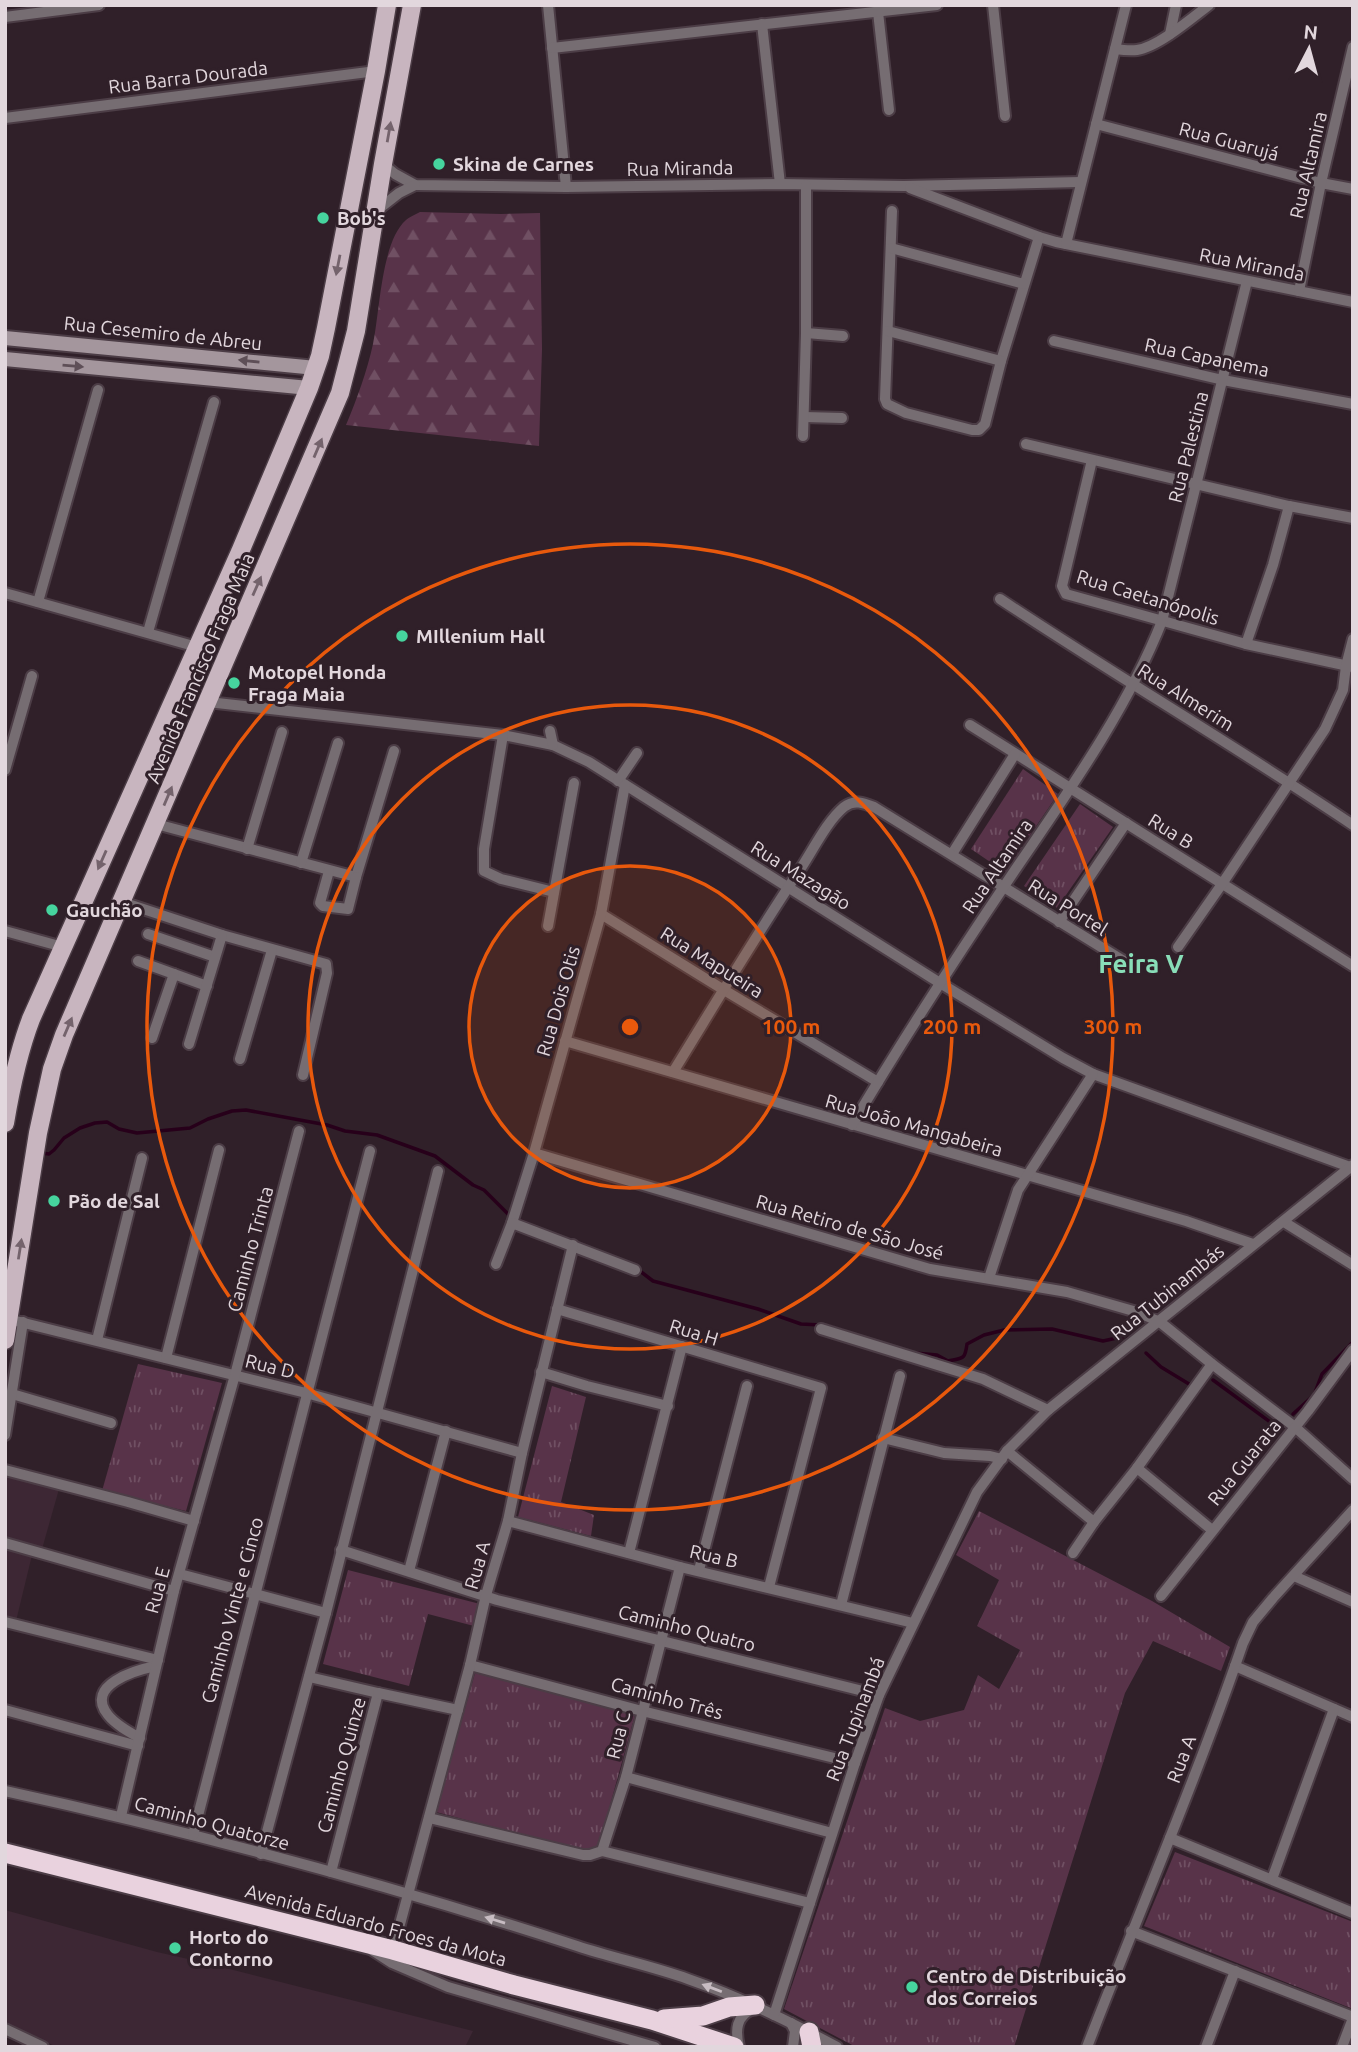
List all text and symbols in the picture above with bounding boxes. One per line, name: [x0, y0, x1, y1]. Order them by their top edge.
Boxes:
north arrow: [1274, 14, 1344, 84]
text: N: [1303, 20, 1319, 44]
street label: Rua Barra Dourada: [107, 56, 269, 98]
street label: Rua Altamira: [1285, 109, 1331, 221]
street label: Rua Guarujá: [1177, 117, 1281, 165]
one-way arrow: [384, 121, 395, 143]
place label: Skina de Carnes: [453, 153, 594, 175]
marker: Skina de Carnes: [431, 156, 447, 172]
street label: Rua Miranda: [627, 156, 733, 180]
place label: Bob's: [337, 207, 386, 229]
marker: Bob's: [315, 210, 331, 226]
street label: Rua Miranda: [1198, 243, 1306, 285]
one-way arrow: [333, 254, 344, 276]
street label: Rua Cesemiro de Abreu: [63, 312, 263, 354]
street label: Rua Capanema: [1143, 333, 1271, 381]
one-way arrow: [237, 356, 259, 367]
one-way arrow: [62, 361, 84, 372]
street label: Rua Palestina: [1164, 389, 1212, 505]
one-way arrow: [312, 438, 324, 458]
street label: Avenida Francisco Fraga Maia: [141, 549, 259, 787]
street label: Rua Caetanópolis: [1074, 565, 1222, 629]
one-way arrow: [251, 576, 263, 596]
place label: MIllenium Hall: [416, 625, 545, 647]
marker: MIllenium Hall: [394, 628, 410, 644]
street label: Rua Almerim: [1134, 659, 1238, 735]
place label: Motopel Honda Fraga Maia: [248, 661, 386, 705]
marker: Motopel Honda Fraga Maia: [226, 675, 242, 691]
one-way arrow: [163, 785, 174, 806]
street label: Rua B: [1144, 809, 1198, 853]
street label: Rua Altamira: [957, 815, 1037, 917]
street label: Rua Mazagão: [747, 836, 855, 914]
one-way arrow: [96, 850, 108, 870]
street label: Rua Portel: [1024, 874, 1112, 940]
place label: Gauchão: [66, 899, 143, 921]
marker: Gauchão: [44, 902, 60, 918]
street label: Rua Mapueira: [657, 922, 767, 1002]
street label: Rua Dois Otis: [532, 943, 584, 1059]
district label: Feira V: [1098, 949, 1184, 978]
text: 100 m: [762, 1014, 820, 1038]
text: 200 m: [923, 1014, 981, 1038]
text: 300 m: [1084, 1014, 1142, 1038]
centre of rings: [618, 1015, 642, 1039]
one-way arrow: [62, 1017, 74, 1037]
street label: Rua João Mangabeira: [823, 1089, 1005, 1161]
street label: Caminho Trinta: [223, 1184, 277, 1314]
place label: Pão de Sal: [68, 1190, 160, 1212]
street label: Rua Retiro de São José: [754, 1190, 946, 1264]
marker: Pão de Sal: [46, 1193, 62, 1209]
one-way arrow: [15, 1237, 26, 1259]
street label: Rua Tubinambás: [1106, 1240, 1228, 1344]
street label: Rua H: [667, 1314, 721, 1350]
street label: Rua D: [243, 1349, 297, 1383]
street label: Rua Guarata: [1203, 1415, 1285, 1509]
street label: Caminho Vinte e Cinco: [197, 1514, 267, 1706]
street label: Rua A: [460, 1538, 495, 1592]
street label: Rua B: [688, 1540, 740, 1572]
street label: Rua E: [140, 1564, 174, 1616]
street label: Caminho Quatro: [616, 1600, 758, 1656]
street label: Rua Tupinambá: [821, 1654, 889, 1784]
street label: Caminho Três: [608, 1672, 726, 1724]
street label: Caminho Quinze: [312, 1695, 370, 1835]
street label: Rua C: [601, 1708, 635, 1761]
street label: Rua A: [1162, 1732, 1200, 1786]
street label: Caminho Quatorze: [132, 1792, 292, 1854]
street label: Avenida Eduardo Froes da Mota: [243, 1879, 509, 1971]
one-way arrow: [484, 1914, 505, 1924]
place label: Horto do Contorno: [189, 1926, 273, 1970]
marker: Horto do Contorno: [167, 1940, 183, 1956]
place label: Centro de Distribuição dos Correios: [926, 1965, 1127, 2009]
marker: Centro de Distribuição dos Correios: [904, 1979, 920, 1995]
one-way arrow: [701, 1982, 722, 1993]

